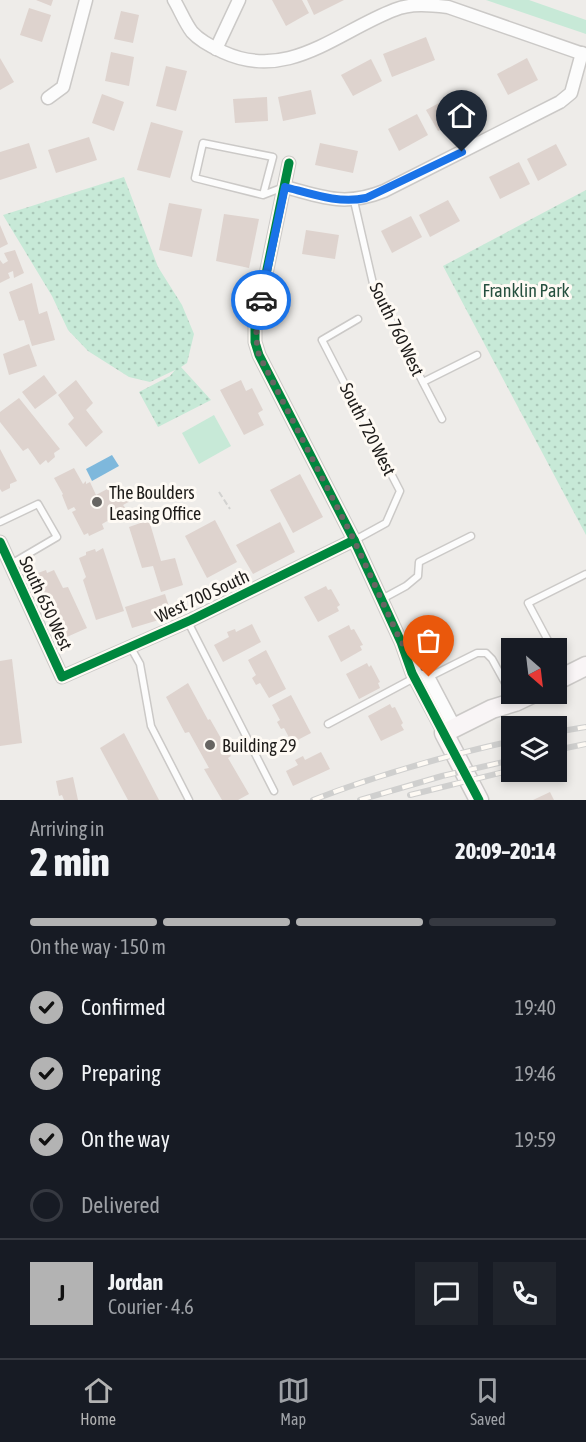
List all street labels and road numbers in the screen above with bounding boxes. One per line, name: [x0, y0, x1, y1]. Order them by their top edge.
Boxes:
street label: South 760 West: [365, 279, 429, 379]
street label: South 720 West: [336, 379, 400, 479]
street label: South 650 West: [15, 553, 77, 653]
street label: West 700 South: [152, 565, 252, 627]

